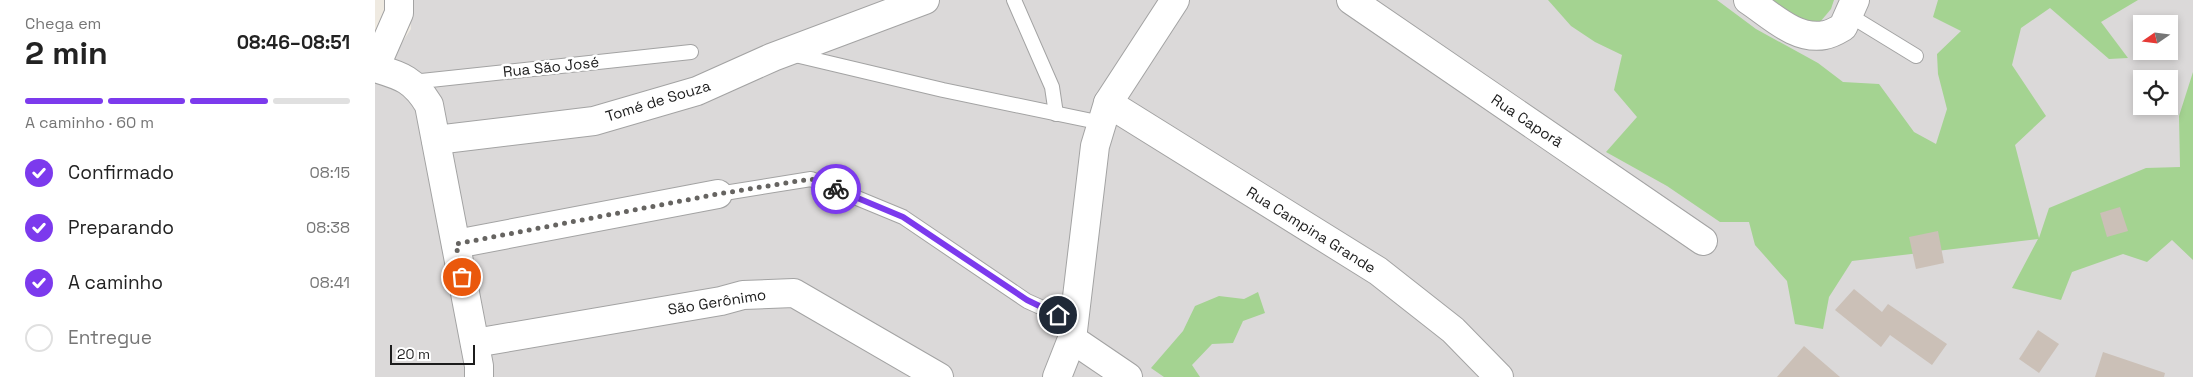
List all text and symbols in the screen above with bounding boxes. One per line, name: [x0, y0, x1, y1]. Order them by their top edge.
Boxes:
text: Chega em: [25, 13, 101, 34]
north arrow: [2133, 15, 2177, 60]
map controls: [2133, 15, 2178, 115]
text: 08:46–08:51: [237, 30, 350, 55]
text: 2 min: [25, 33, 108, 73]
street label: Rua São José: [502, 52, 600, 81]
button: locate: [2133, 70, 2178, 115]
street label: Tomé de Souza: [603, 75, 713, 125]
street label: Rua Caporã: [1488, 90, 1567, 152]
text: A caminho · 60 m: [25, 112, 154, 133]
icon: check: [25, 159, 53, 187]
text: Confirmado: [68, 160, 174, 185]
text: 08:15: [309, 162, 350, 183]
courier: [811, 164, 861, 214]
icon: bike: [822, 175, 850, 203]
street label: Rua Campina Grande: [1243, 182, 1380, 277]
icon: check: [25, 214, 53, 242]
text: Preparando: [68, 215, 174, 240]
text: 08:38: [306, 217, 350, 238]
pin: [441, 256, 483, 298]
icon: bag: [448, 263, 476, 291]
icon: check: [25, 269, 53, 297]
text: A caminho: [68, 270, 163, 295]
text: 08:41: [309, 272, 350, 293]
street label: São Gerônimo: [666, 284, 767, 319]
pin: [1037, 294, 1079, 336]
icon: home: [1044, 301, 1072, 329]
text: Entregue: [68, 325, 152, 350]
scale bar: [390, 342, 475, 365]
text: 20 m: [397, 345, 430, 363]

